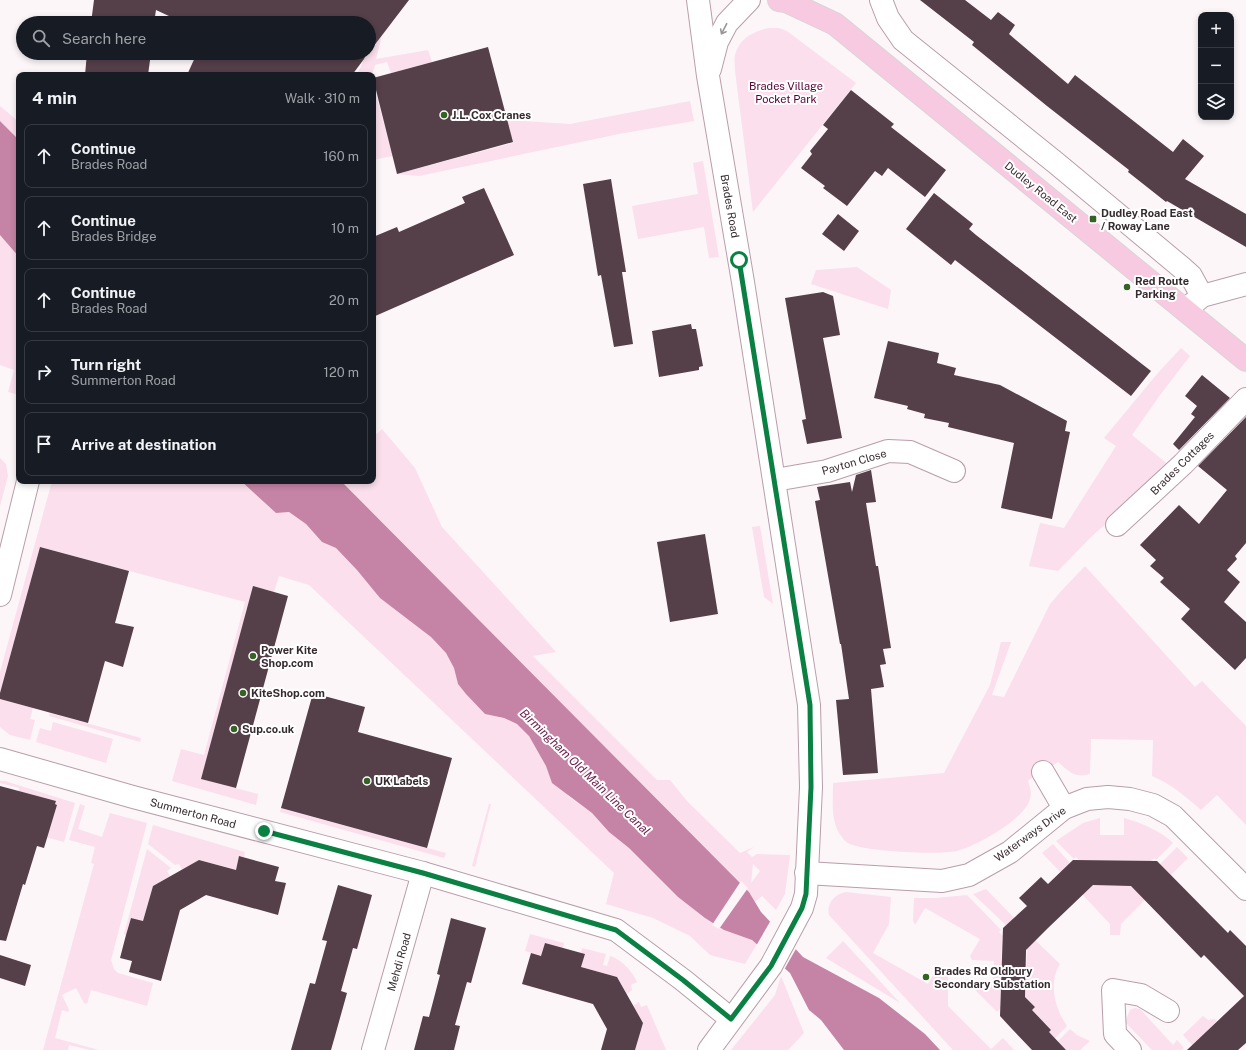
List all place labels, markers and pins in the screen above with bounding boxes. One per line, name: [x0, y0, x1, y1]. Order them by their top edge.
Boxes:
place label: J.L. Cox Cranes: [452, 109, 531, 121]
marker: J.L. Cox Cranes: [439, 110, 449, 120]
place label: Dudley Road East / Roway Lane: [1101, 207, 1193, 232]
marker: Dudley Road East / Roway Lane: [1088, 214, 1098, 224]
place label: Red Route Parking: [1135, 275, 1189, 300]
marker: Red Route Parking: [1122, 282, 1132, 292]
place label: Power Kite Shop.com: [261, 644, 318, 669]
marker: Power Kite Shop.com: [248, 651, 258, 661]
place label: KiteShop.com: [251, 687, 325, 699]
marker: KiteShop.com: [238, 688, 248, 698]
place label: Sup.co.uk: [242, 723, 295, 735]
marker: Sup.co.uk: [229, 724, 239, 734]
place label: UK Labels: [375, 775, 428, 787]
marker: UK Labels: [362, 776, 372, 786]
place label: Brades Rd Oldbury Secondary Substation: [934, 965, 1051, 990]
marker: Brades Rd Oldbury Secondary Substation: [921, 972, 931, 982]

